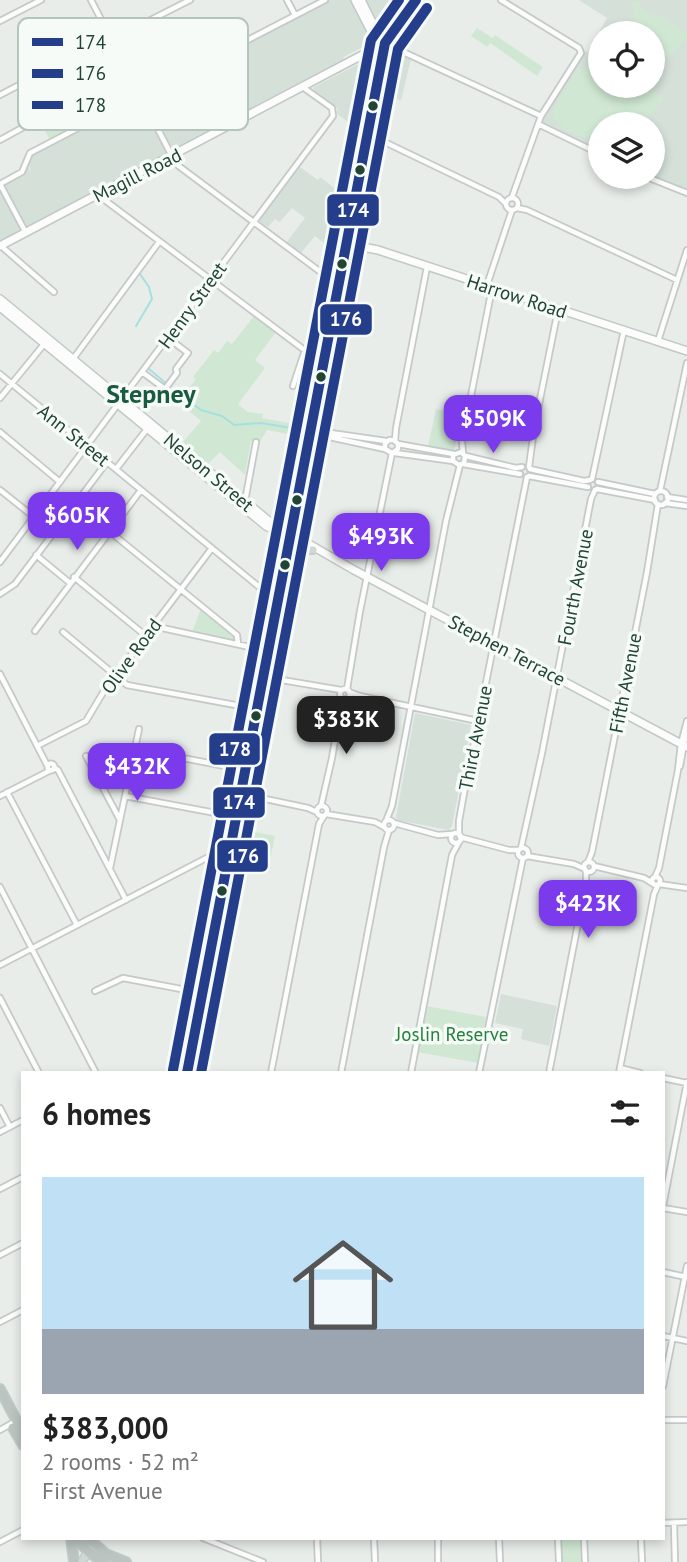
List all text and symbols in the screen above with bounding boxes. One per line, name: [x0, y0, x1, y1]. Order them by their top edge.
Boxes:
legend: [18, 18, 248, 130]
map controls: [588, 21, 665, 189]
button: locate: [588, 21, 665, 98]
text: 174: [75, 30, 106, 54]
text: 176: [75, 61, 106, 85]
text: 178: [75, 93, 106, 117]
unlabelled marker: [366, 99, 380, 113]
button: layers: [588, 112, 665, 189]
street label: Magill Road: [89, 142, 185, 208]
unlabelled marker: [353, 163, 367, 177]
line badge: 174: [326, 193, 380, 227]
text: 174: [337, 198, 369, 222]
street label: Henry Street: [153, 257, 232, 353]
unlabelled marker: [335, 257, 349, 271]
street label: Harrow Road: [464, 269, 570, 323]
line badge: 176: [319, 303, 373, 336]
text: 176: [330, 307, 362, 331]
unlabelled marker: [314, 370, 328, 384]
district label: Stepney: [106, 377, 196, 410]
pin: $509K: [444, 396, 542, 455]
street label: Ann Street: [33, 399, 115, 472]
text: $509K: [460, 403, 526, 432]
street label: Nelson Street: [159, 427, 259, 517]
pin: $605K: [28, 492, 126, 552]
unlabelled marker: [290, 493, 304, 507]
text: $605K: [44, 500, 110, 529]
pin: $493K: [332, 514, 430, 573]
text: $493K: [348, 521, 414, 550]
street label: Fourth Avenue: [552, 527, 598, 647]
unlabelled marker: [278, 558, 292, 572]
street label: Stephen Terrace: [444, 609, 570, 691]
street label: Olive Road: [96, 614, 166, 698]
street label: Fifth Avenue: [604, 631, 646, 735]
street label: Third Avenue: [453, 683, 497, 793]
pin: $383K: [297, 696, 395, 756]
text: $383K: [313, 704, 379, 733]
unlabelled marker: [249, 709, 263, 723]
line badge: 178: [208, 732, 261, 766]
text: 178: [219, 737, 251, 761]
pin: $432K: [88, 744, 186, 803]
text: $432K: [104, 751, 170, 780]
line badge: 174: [212, 786, 266, 819]
text: 174: [223, 790, 255, 814]
line badge: 176: [216, 839, 269, 873]
text: 176: [227, 844, 259, 868]
pin: $423K: [539, 880, 637, 940]
unlabelled marker: [215, 884, 229, 898]
text: $423K: [555, 888, 621, 917]
park label: Joslin Reserve: [395, 1022, 508, 1046]
text: 6 homes: [42, 1094, 151, 1133]
icon: filters: [606, 1094, 644, 1132]
icon: home: [280, 1222, 406, 1348]
text: $383,000: [42, 1408, 169, 1447]
text: 2 rooms · 52 m²: [42, 1447, 199, 1476]
text: First Avenue: [42, 1476, 163, 1505]

